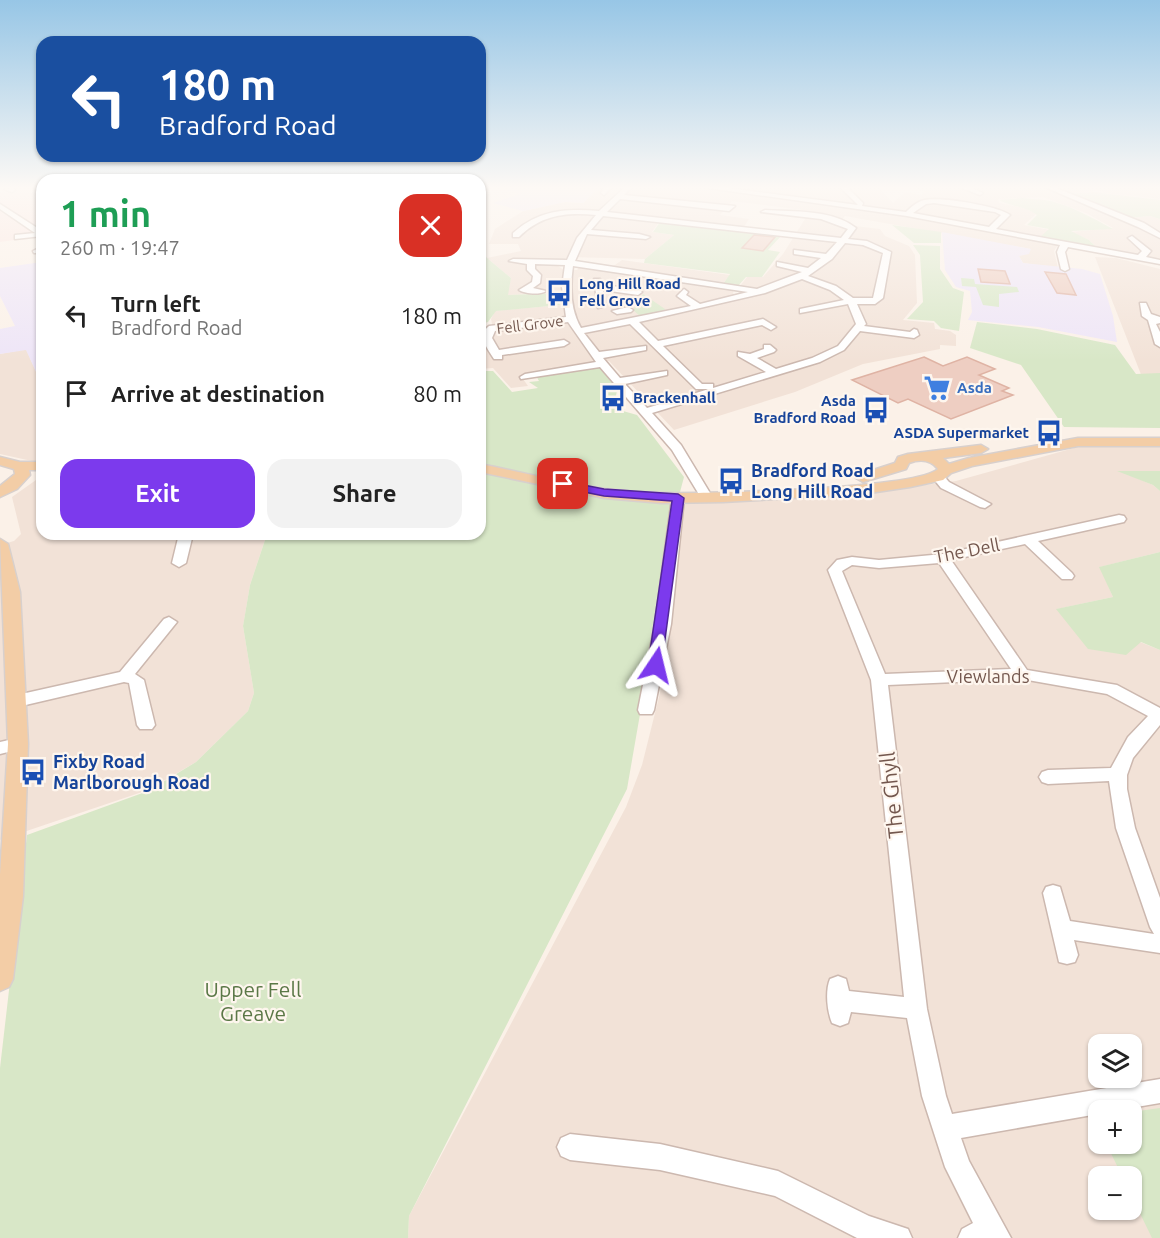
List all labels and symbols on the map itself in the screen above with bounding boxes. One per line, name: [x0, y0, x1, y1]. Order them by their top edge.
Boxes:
place label: Long Hill Road Fell Grove: [579, 275, 681, 309]
bus stop icon: Long Hill Road Fell Grove: [544, 278, 574, 308]
street label: Fell Grove: [495, 312, 564, 337]
supermarket icon: Asda: [922, 373, 952, 403]
place label: Asda: [957, 379, 992, 396]
bus stop icon: Brackenhall: [598, 383, 628, 413]
place label: Brackenhall: [633, 389, 716, 406]
place label: Asda Bradford Road: [753, 392, 856, 426]
bus stop icon: Asda Bradford Road: [861, 395, 891, 425]
bus stop icon: ASDA Supermarket: [1034, 418, 1064, 448]
place label: ASDA Supermarket: [894, 424, 1030, 441]
pin: [537, 458, 588, 509]
place label: Bradford Road Long Hill Road: [751, 460, 874, 501]
bus stop icon: Bradford Road Long Hill Road: [716, 466, 746, 496]
street label: The Dell: [932, 534, 1002, 566]
position arrow: [624, 633, 688, 697]
street label: Viewlands: [947, 666, 1030, 686]
place label: Fixby Road Marlborough Road: [53, 751, 210, 792]
street label: The Ghyll: [875, 751, 907, 840]
bus stop icon: Fixby Road Marlborough Road: [18, 757, 48, 787]
park label: Upper Fell Greave: [205, 977, 301, 1025]

